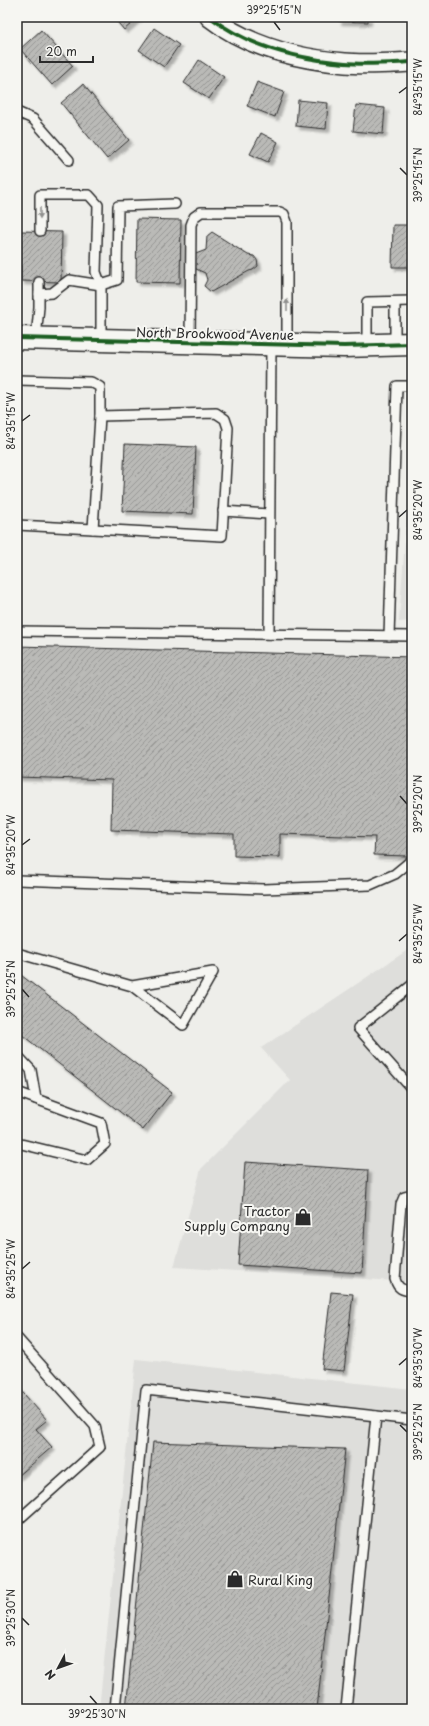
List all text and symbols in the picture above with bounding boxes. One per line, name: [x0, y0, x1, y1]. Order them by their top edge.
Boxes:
text: 39°25'15"N: [246, 2, 302, 17]
scale bar: [40, 38, 93, 64]
text: 20 m: [46, 42, 77, 60]
text: 84°35'15"W: [410, 58, 425, 116]
text: 39°25'15"N: [410, 147, 425, 203]
one-way arrow: [37, 207, 43, 220]
one-way arrow: [284, 298, 290, 311]
street label: North Brookwood Avenue: [136, 322, 294, 344]
text: 84°35'15"W: [3, 392, 18, 450]
text: 84°35'20"W: [410, 479, 425, 540]
text: 39°25'20"N: [410, 775, 425, 833]
text: 84°35'20"W: [3, 814, 18, 875]
text: 84°35'25"W: [410, 903, 425, 964]
text: 39°25'25"N: [3, 960, 18, 1018]
place label: Tractor Supply Company: [184, 1201, 291, 1235]
shop icon: Tractor Supply Company: [293, 1207, 313, 1227]
text: 84°35'25"W: [3, 1238, 18, 1299]
text: 84°35'30"W: [410, 1327, 425, 1388]
text: 39°25'25"N: [410, 1403, 425, 1461]
shop icon: Rural King: [225, 1569, 245, 1589]
place label: Rural King: [248, 1570, 313, 1589]
text: 39°25'30"N: [3, 1589, 18, 1647]
north arrow: [38, 1648, 78, 1688]
text: N: [41, 1666, 59, 1684]
text: 39°25'30"N: [68, 1706, 126, 1721]

